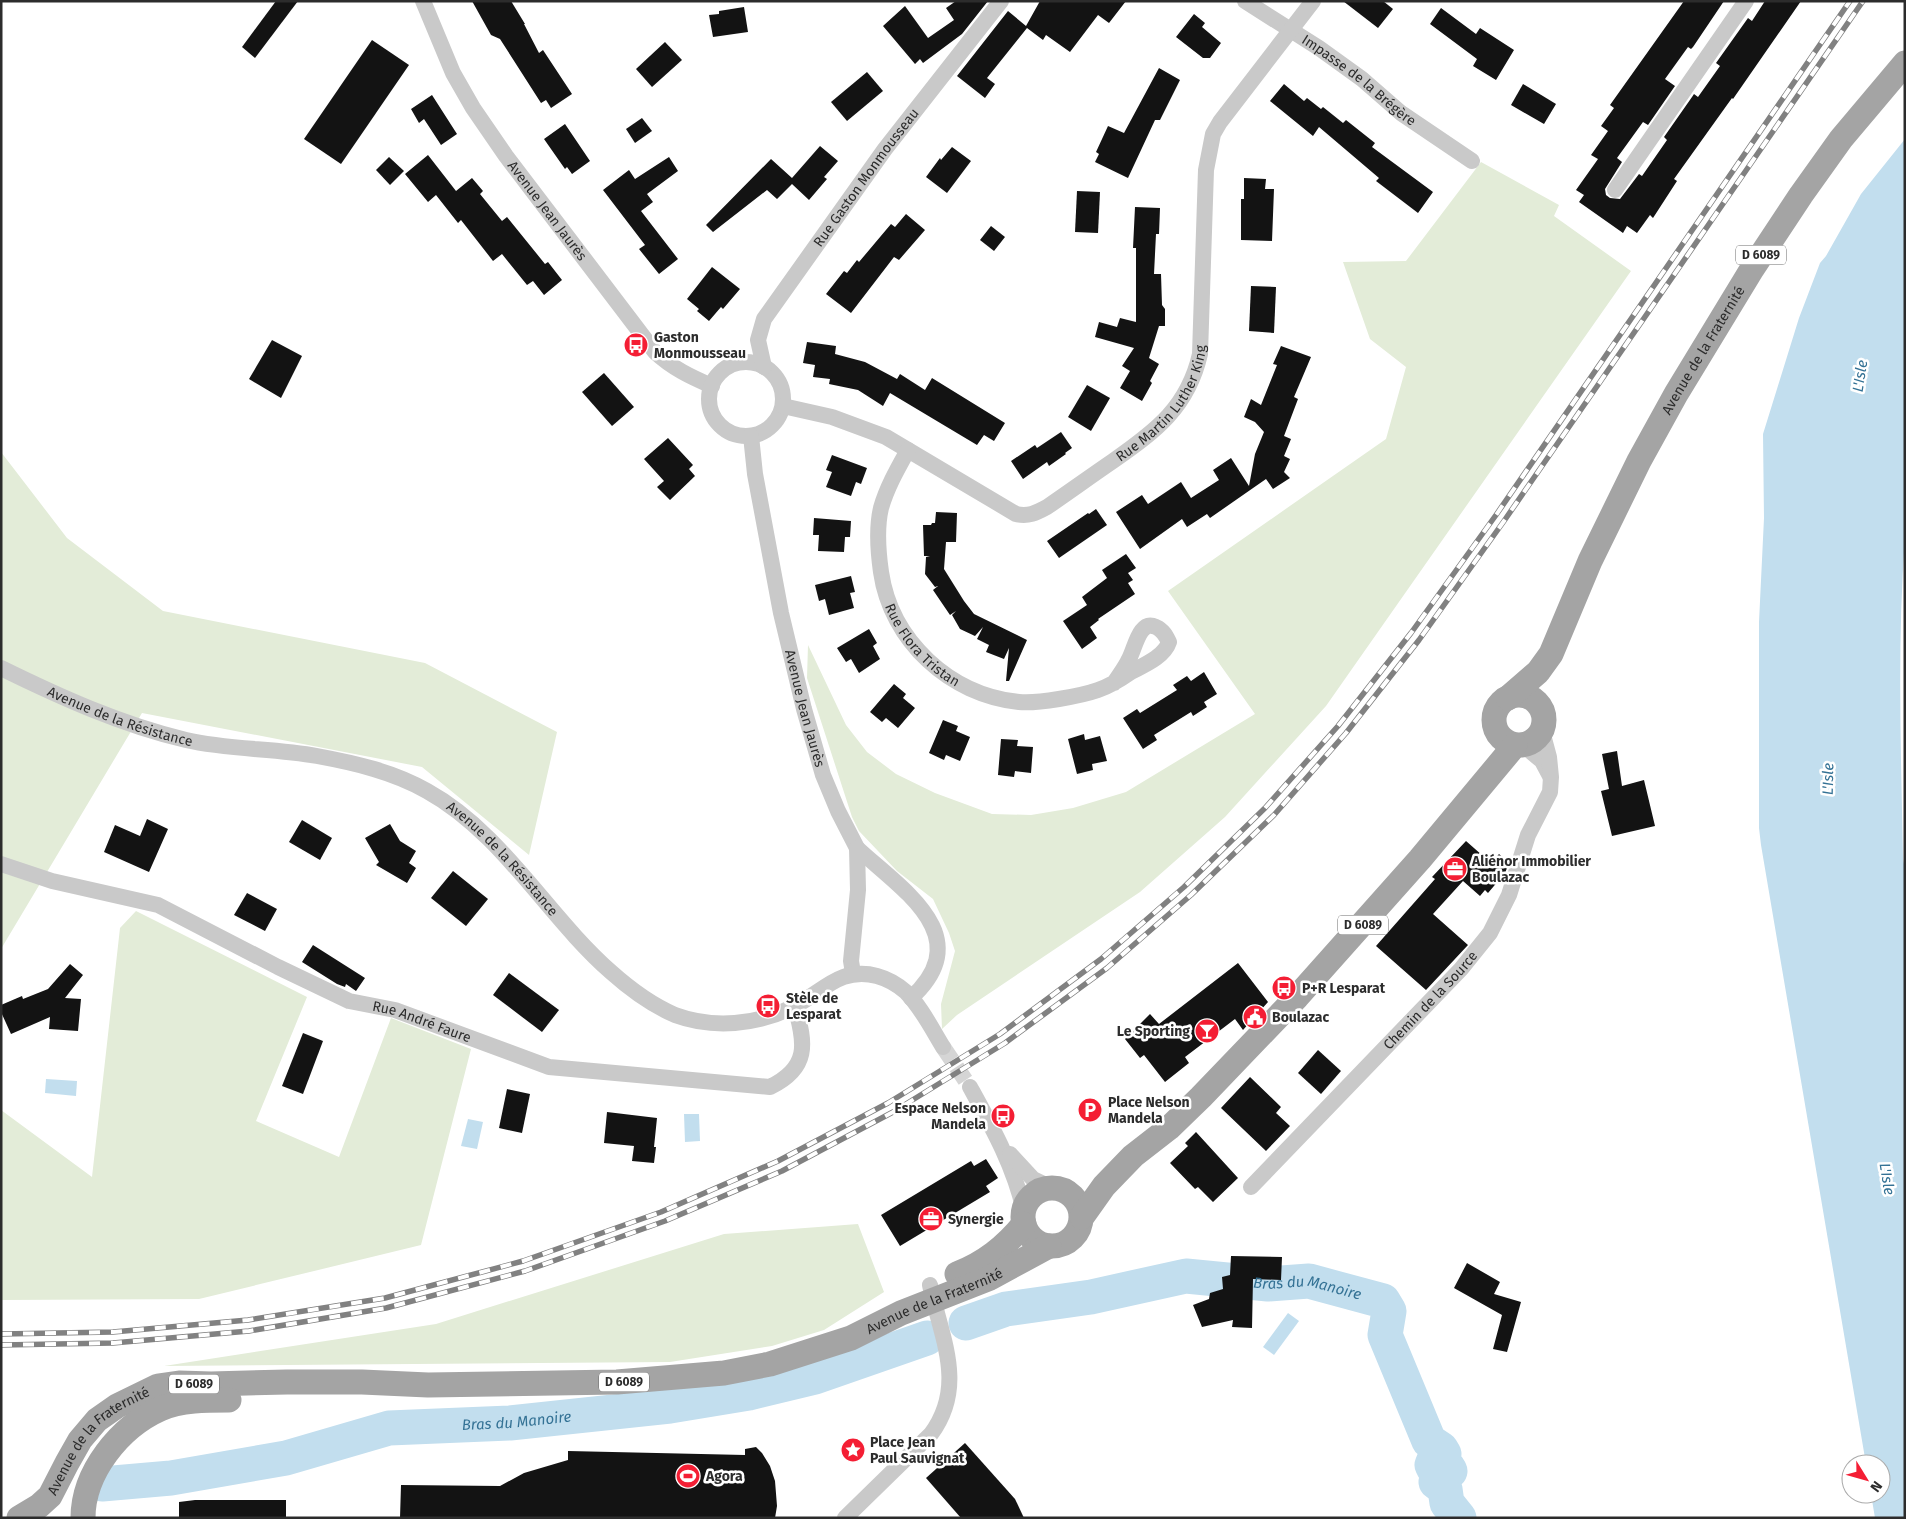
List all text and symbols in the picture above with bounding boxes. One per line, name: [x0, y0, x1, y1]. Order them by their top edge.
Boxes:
street label: Impasse de la Brégère: [1299, 31, 1419, 130]
street label: Rue Gaston Monmousseau: [810, 105, 923, 250]
street label: Avenue Jean Jaurès: [504, 158, 591, 264]
road number: D 6089: [1736, 246, 1786, 264]
street label: Avenue de la Fraternité: [1658, 283, 1749, 418]
place label: Gaston Monmousseau: [654, 329, 746, 362]
bus stop icon: Gaston Monmousseau: [623, 332, 649, 358]
street label: Rue Martin Luther King: [1113, 344, 1209, 465]
water label: L'Isle: [1849, 358, 1871, 393]
street label: Rue Flora Tristan: [881, 601, 963, 690]
street label: Avenue Jean Jaurès: [781, 648, 828, 770]
street label: Avenue de la Résistance: [45, 683, 194, 750]
water label: L'Isle: [1819, 762, 1837, 795]
street label: Avenue de la Résistance: [443, 798, 561, 920]
place label: Aliénor Immobilier Boulazac: [1471, 853, 1591, 886]
office icon: Aliénor Immobilier Boulazac: [1442, 856, 1468, 882]
road number: D 6089: [1338, 916, 1388, 934]
street label: Chemin de la Source: [1380, 948, 1481, 1053]
bus stop icon: P+R Lesparat: [1271, 975, 1297, 1001]
place label: P+R Lesparat: [1302, 980, 1386, 997]
place label: Stèle de Lesparat: [786, 990, 842, 1023]
bus stop icon: Stèle de Lesparat: [755, 993, 781, 1019]
street label: Rue André Faure: [371, 998, 473, 1046]
public building icon: Boulazac: [1242, 1004, 1268, 1030]
place label: Boulazac: [1272, 1009, 1329, 1026]
bar icon: Le Sporting: [1194, 1018, 1220, 1044]
place label: Le Sporting: [1117, 1023, 1190, 1040]
place label: Place Nelson Mandela: [1108, 1094, 1190, 1127]
parking icon: Place Nelson Mandela: [1077, 1097, 1103, 1123]
place label: Espace Nelson Mandela: [894, 1100, 986, 1133]
bus stop icon: Espace Nelson Mandela: [990, 1103, 1016, 1129]
water label: L'Isle: [1876, 1162, 1898, 1197]
office icon: Synergie: [918, 1206, 944, 1232]
place label: Synergie: [948, 1211, 1004, 1228]
street label: Avenue de la Fraternité: [863, 1265, 1006, 1338]
water label: Bras du Manoire: [1252, 1272, 1364, 1304]
road number: D 6089: [599, 1372, 649, 1391]
road number: D 6089: [169, 1375, 219, 1394]
street label: Avenue de la Fraternité: [44, 1383, 152, 1498]
water label: Bras du Manoire: [461, 1408, 572, 1434]
place label: Place Jean Paul Sauvignat: [870, 1434, 965, 1467]
place icon: Place Jean Paul Sauvignat: [840, 1437, 866, 1463]
north arrow: [1841, 1454, 1891, 1504]
sports icon: Agora: [675, 1463, 701, 1489]
place label: Agora: [705, 1468, 743, 1485]
text: N: [1866, 1478, 1886, 1495]

